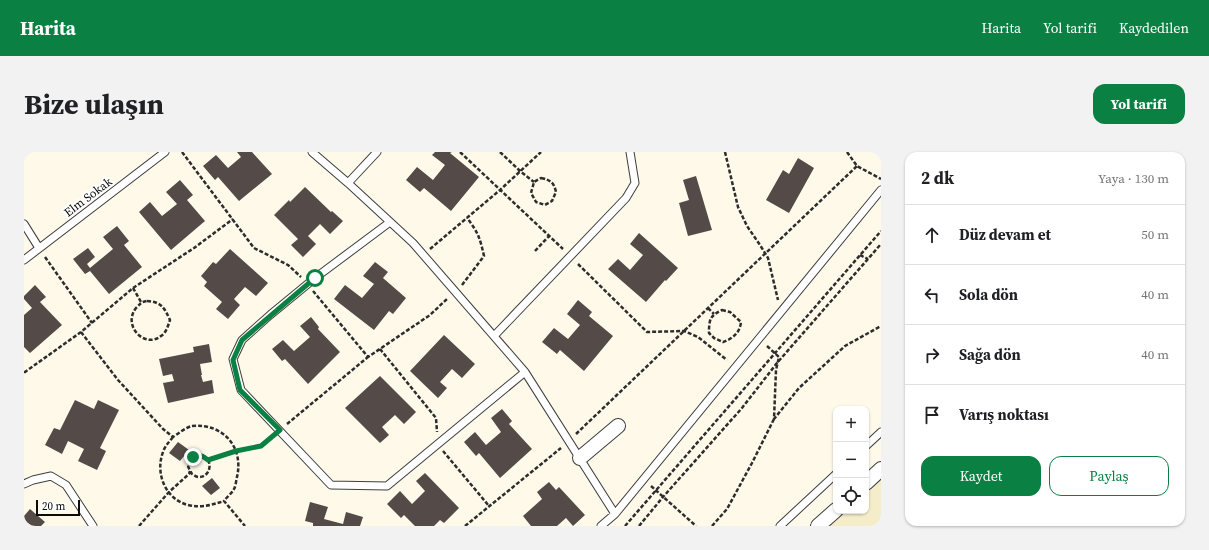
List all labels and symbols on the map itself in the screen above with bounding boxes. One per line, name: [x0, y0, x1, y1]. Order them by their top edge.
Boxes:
street label: Elm Sokak: [61, 173, 116, 220]
route start: [306, 269, 324, 287]
route end: [184, 448, 202, 466]
scale bar: [36, 498, 80, 517]

